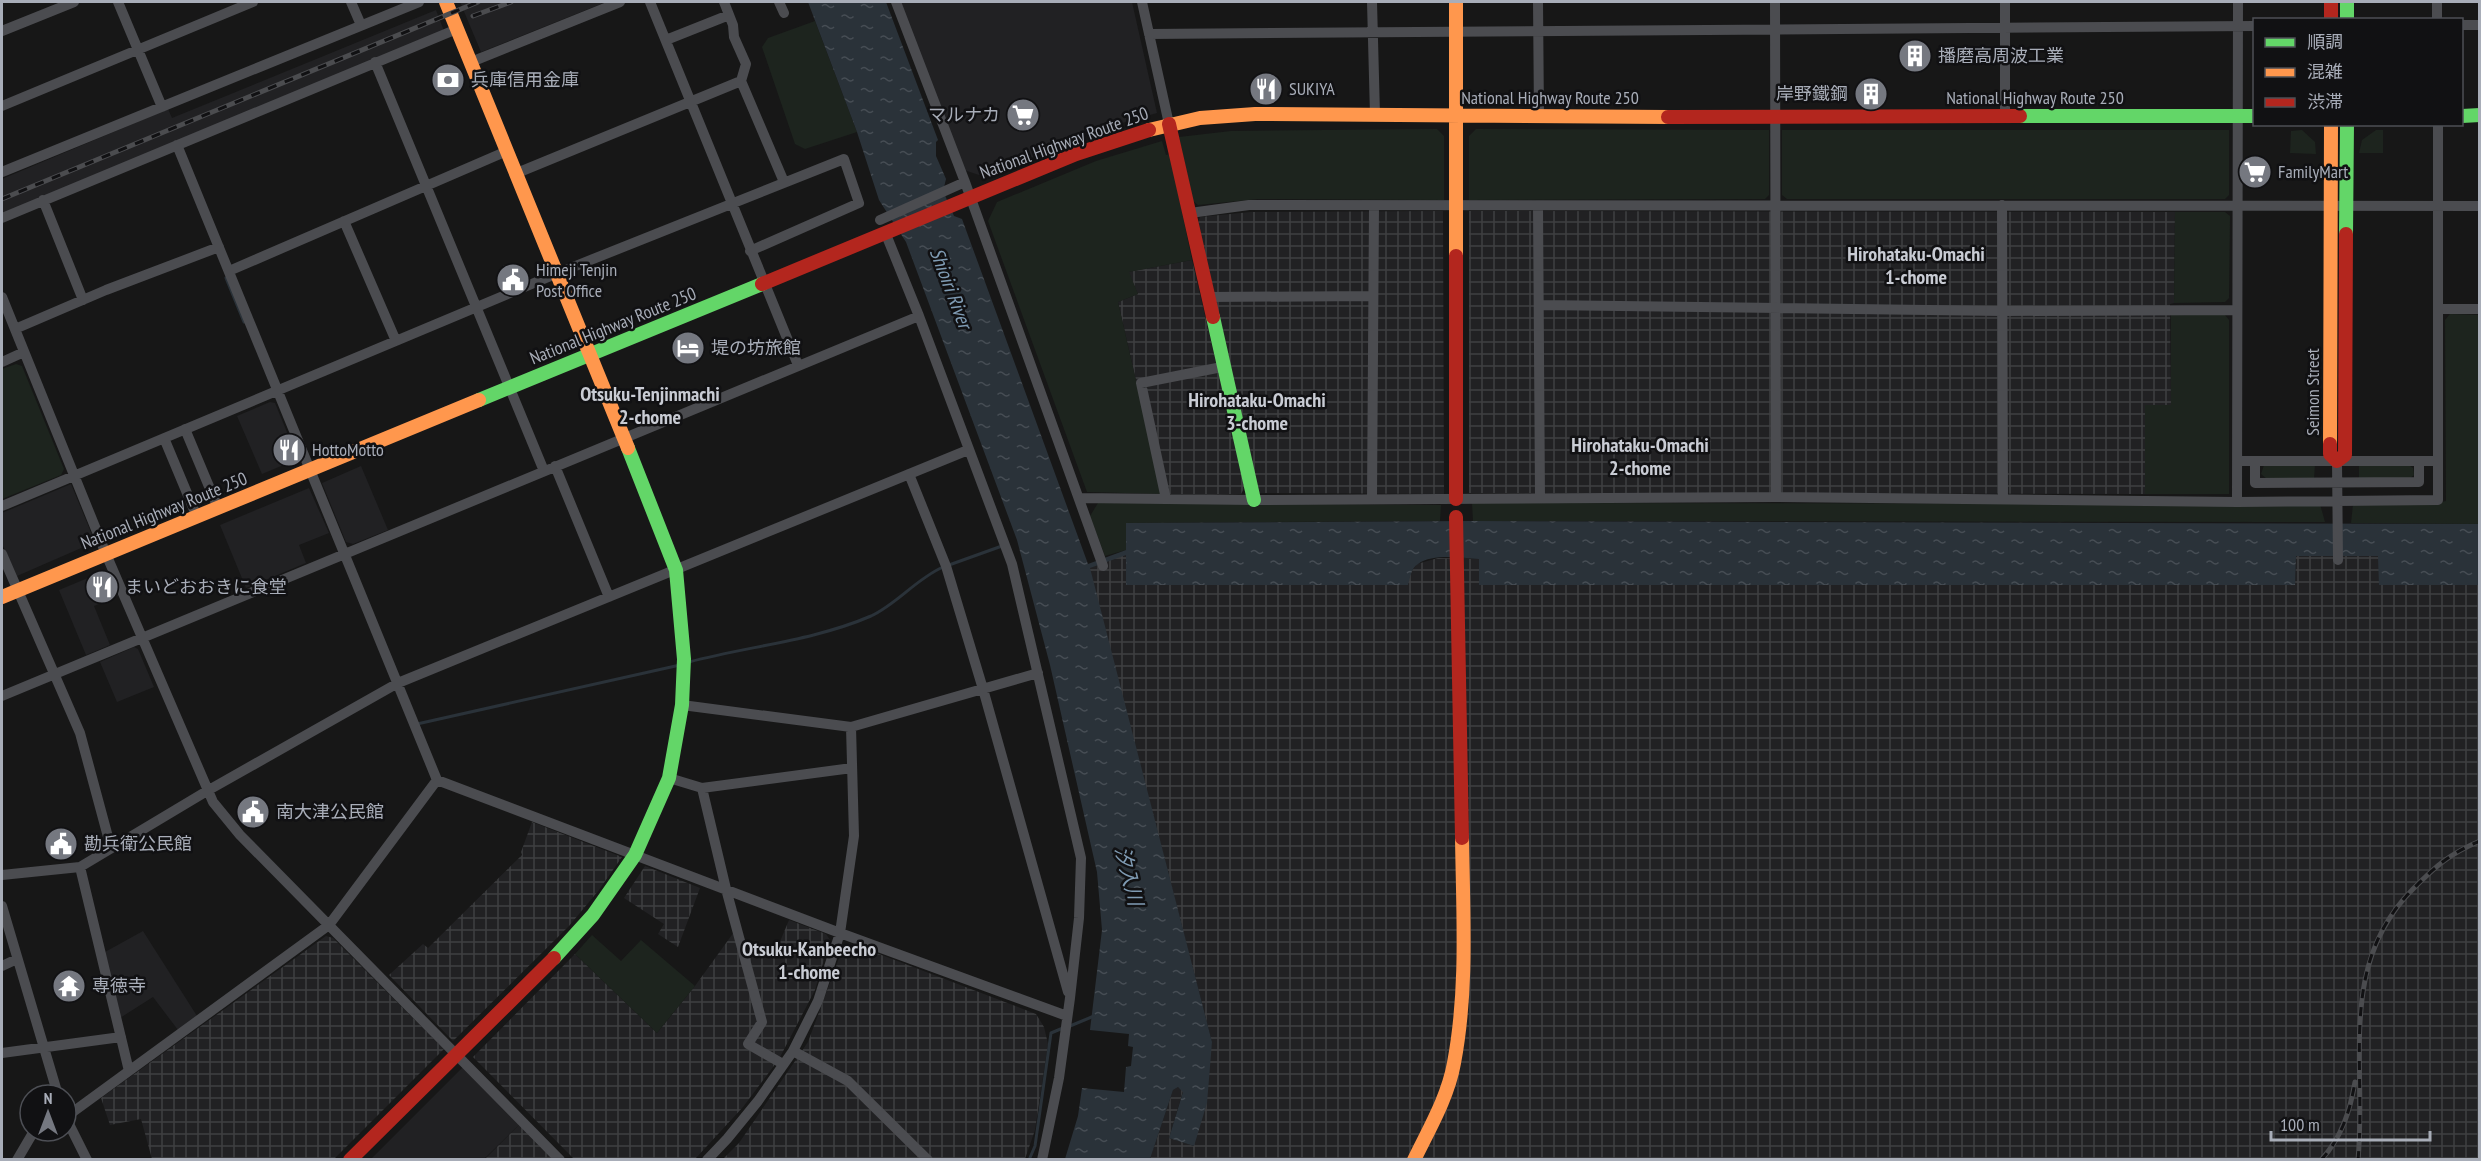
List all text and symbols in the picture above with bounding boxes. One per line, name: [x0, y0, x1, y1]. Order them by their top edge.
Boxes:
legend: [2253, 18, 2463, 126]
text: 順調: [2307, 30, 2343, 53]
building icon: 播磨高周波工業: [1897, 38, 1933, 74]
place label: 播磨高周波工業: [1938, 44, 2064, 67]
text: 混雑: [2307, 60, 2343, 83]
bank icon: 兵庫信用金庫: [430, 62, 466, 98]
place label: 兵庫信用金庫: [471, 68, 579, 91]
restaurant icon: SUKIYA: [1248, 71, 1284, 107]
building icon: 岸野鐵鋼: [1853, 76, 1889, 112]
place label: SUKIYA: [1289, 77, 1335, 100]
place label: 岸野鐵鋼: [1776, 82, 1848, 105]
street label: National Highway Route 250: [1461, 86, 1639, 109]
street label: National Highway Route 250: [1946, 86, 2124, 109]
text: 渋滞: [2307, 90, 2343, 113]
supermarket icon: マルナカ: [1005, 97, 1041, 133]
street label: National Highway Route 250: [976, 101, 1151, 184]
place label: マルナカ: [928, 103, 1000, 126]
supermarket icon: FamilyMart: [2237, 154, 2273, 190]
place label: FamilyMart: [2278, 160, 2348, 183]
district label: Hirohataku-Omachi 1-chome: [1847, 241, 1985, 290]
water label: Shioiri River: [924, 244, 979, 334]
place label: Himeji Tenjin Post Office: [536, 258, 617, 302]
public building icon: Himeji Tenjin Post Office: [495, 262, 531, 298]
street label: National Highway Route 250: [526, 282, 699, 369]
hotel icon: 堤の坊旅館: [670, 330, 706, 366]
place label: 堤の坊旅館: [711, 336, 801, 359]
street label: Seimon Street: [2301, 348, 2324, 436]
district label: Otsuku-Tenjinmachi 2-chome: [580, 381, 720, 430]
district label: Hirohataku-Omachi 3-chome: [1188, 387, 1326, 436]
restaurant icon: HottoMotto: [271, 432, 307, 468]
district label: Hirohataku-Omachi 2-chome: [1571, 432, 1709, 481]
place label: HottoMotto: [312, 438, 384, 461]
street label: National Highway Route 250: [77, 467, 250, 554]
restaurant icon: まいどおおきに食堂: [84, 569, 120, 605]
place label: まいどおおきに食堂: [125, 575, 287, 598]
public building icon: 南大津公民館: [235, 794, 271, 830]
place label: 南大津公民館: [276, 800, 384, 823]
public building icon: 勘兵衛公民館: [43, 826, 79, 862]
place label: 勘兵衛公民館: [84, 832, 192, 855]
water label: 汐入川: [1109, 844, 1149, 910]
district label: Otsuku-Kanbeecho 1-chome: [742, 936, 876, 985]
temple icon: 専徳寺: [51, 968, 87, 1004]
place label: 専徳寺: [92, 974, 146, 997]
north arrow: [18, 1083, 78, 1143]
text: N: [44, 1088, 52, 1108]
scale bar: [2271, 1104, 2430, 1142]
text: 100 m: [2280, 1113, 2320, 1136]

